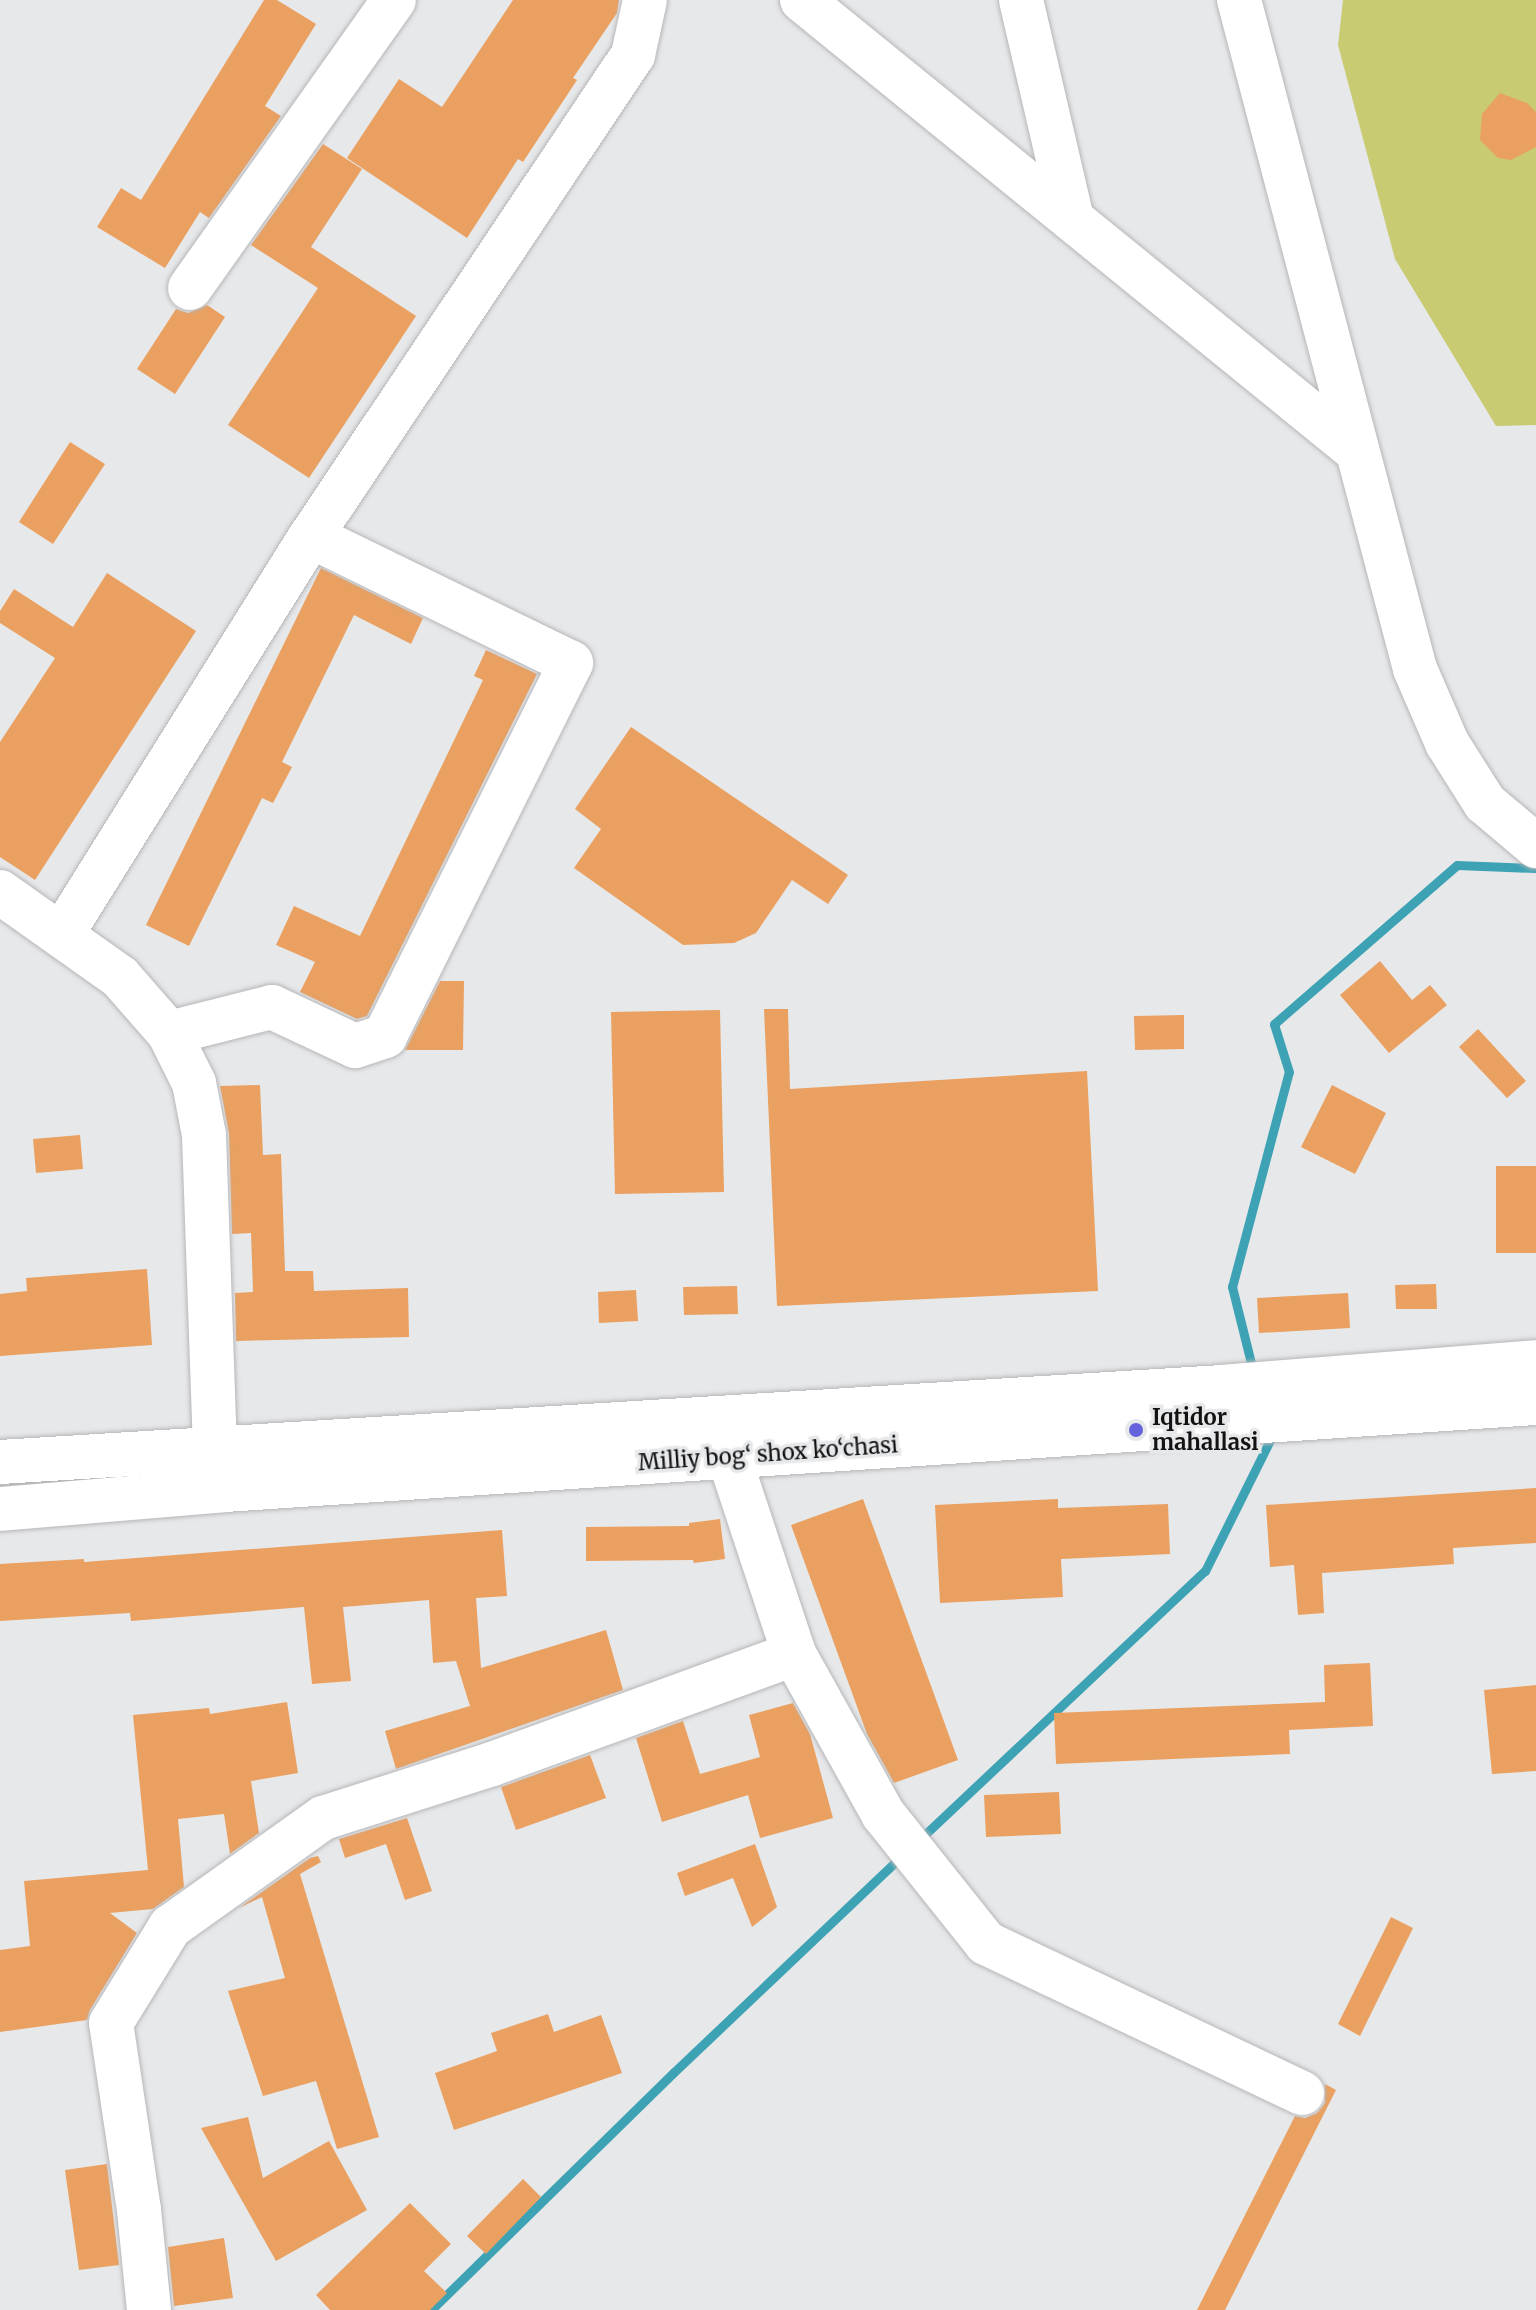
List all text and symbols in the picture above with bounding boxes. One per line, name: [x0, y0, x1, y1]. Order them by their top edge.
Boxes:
place label: Iqtidor mahallasi: [1152, 1404, 1259, 1456]
marker: Iqtidor mahallasi: [1127, 1421, 1145, 1439]
street label: Milliy bog‘ shox ko‘chasi: [637, 1432, 899, 1476]

